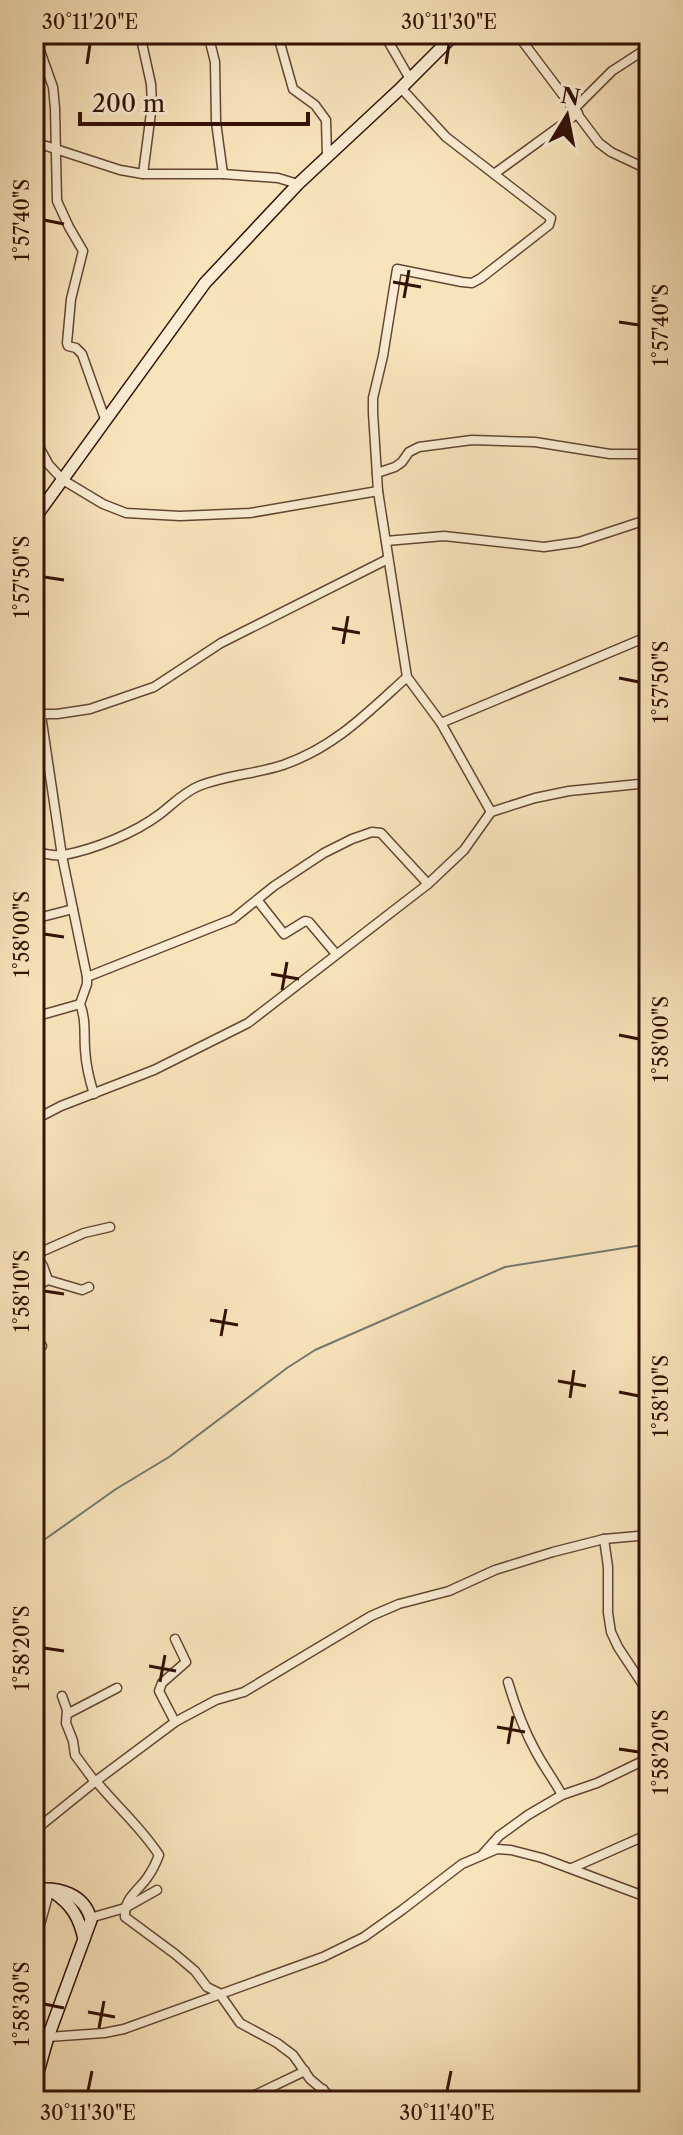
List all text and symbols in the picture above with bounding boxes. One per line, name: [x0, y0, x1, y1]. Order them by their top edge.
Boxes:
text: 30°11'20"E: [42, 10, 138, 34]
text: 30°11'30"E: [401, 10, 497, 34]
scale bar: [80, 76, 308, 126]
north arrow: [527, 76, 607, 156]
text: N: [559, 82, 582, 112]
text: 200 m: [92, 89, 165, 118]
text: 1°57'40"S: [10, 179, 34, 261]
text: 1°57'40"S: [649, 284, 673, 366]
text: 1°57'50"S: [10, 536, 34, 618]
text: 1°57'50"S: [649, 641, 673, 723]
text: 1°58'00"S: [10, 891, 34, 977]
text: 1°58'00"S: [649, 996, 673, 1082]
text: 1°58'10"S: [10, 1250, 34, 1332]
text: 1°58'10"S: [649, 1355, 673, 1437]
text: 1°58'20"S: [10, 1605, 34, 1691]
text: 1°58'20"S: [649, 1709, 673, 1795]
text: 1°58'30"S: [10, 1962, 34, 2046]
text: 30°11'30"E: [40, 2101, 136, 2125]
text: 30°11'40"E: [399, 2101, 495, 2125]

